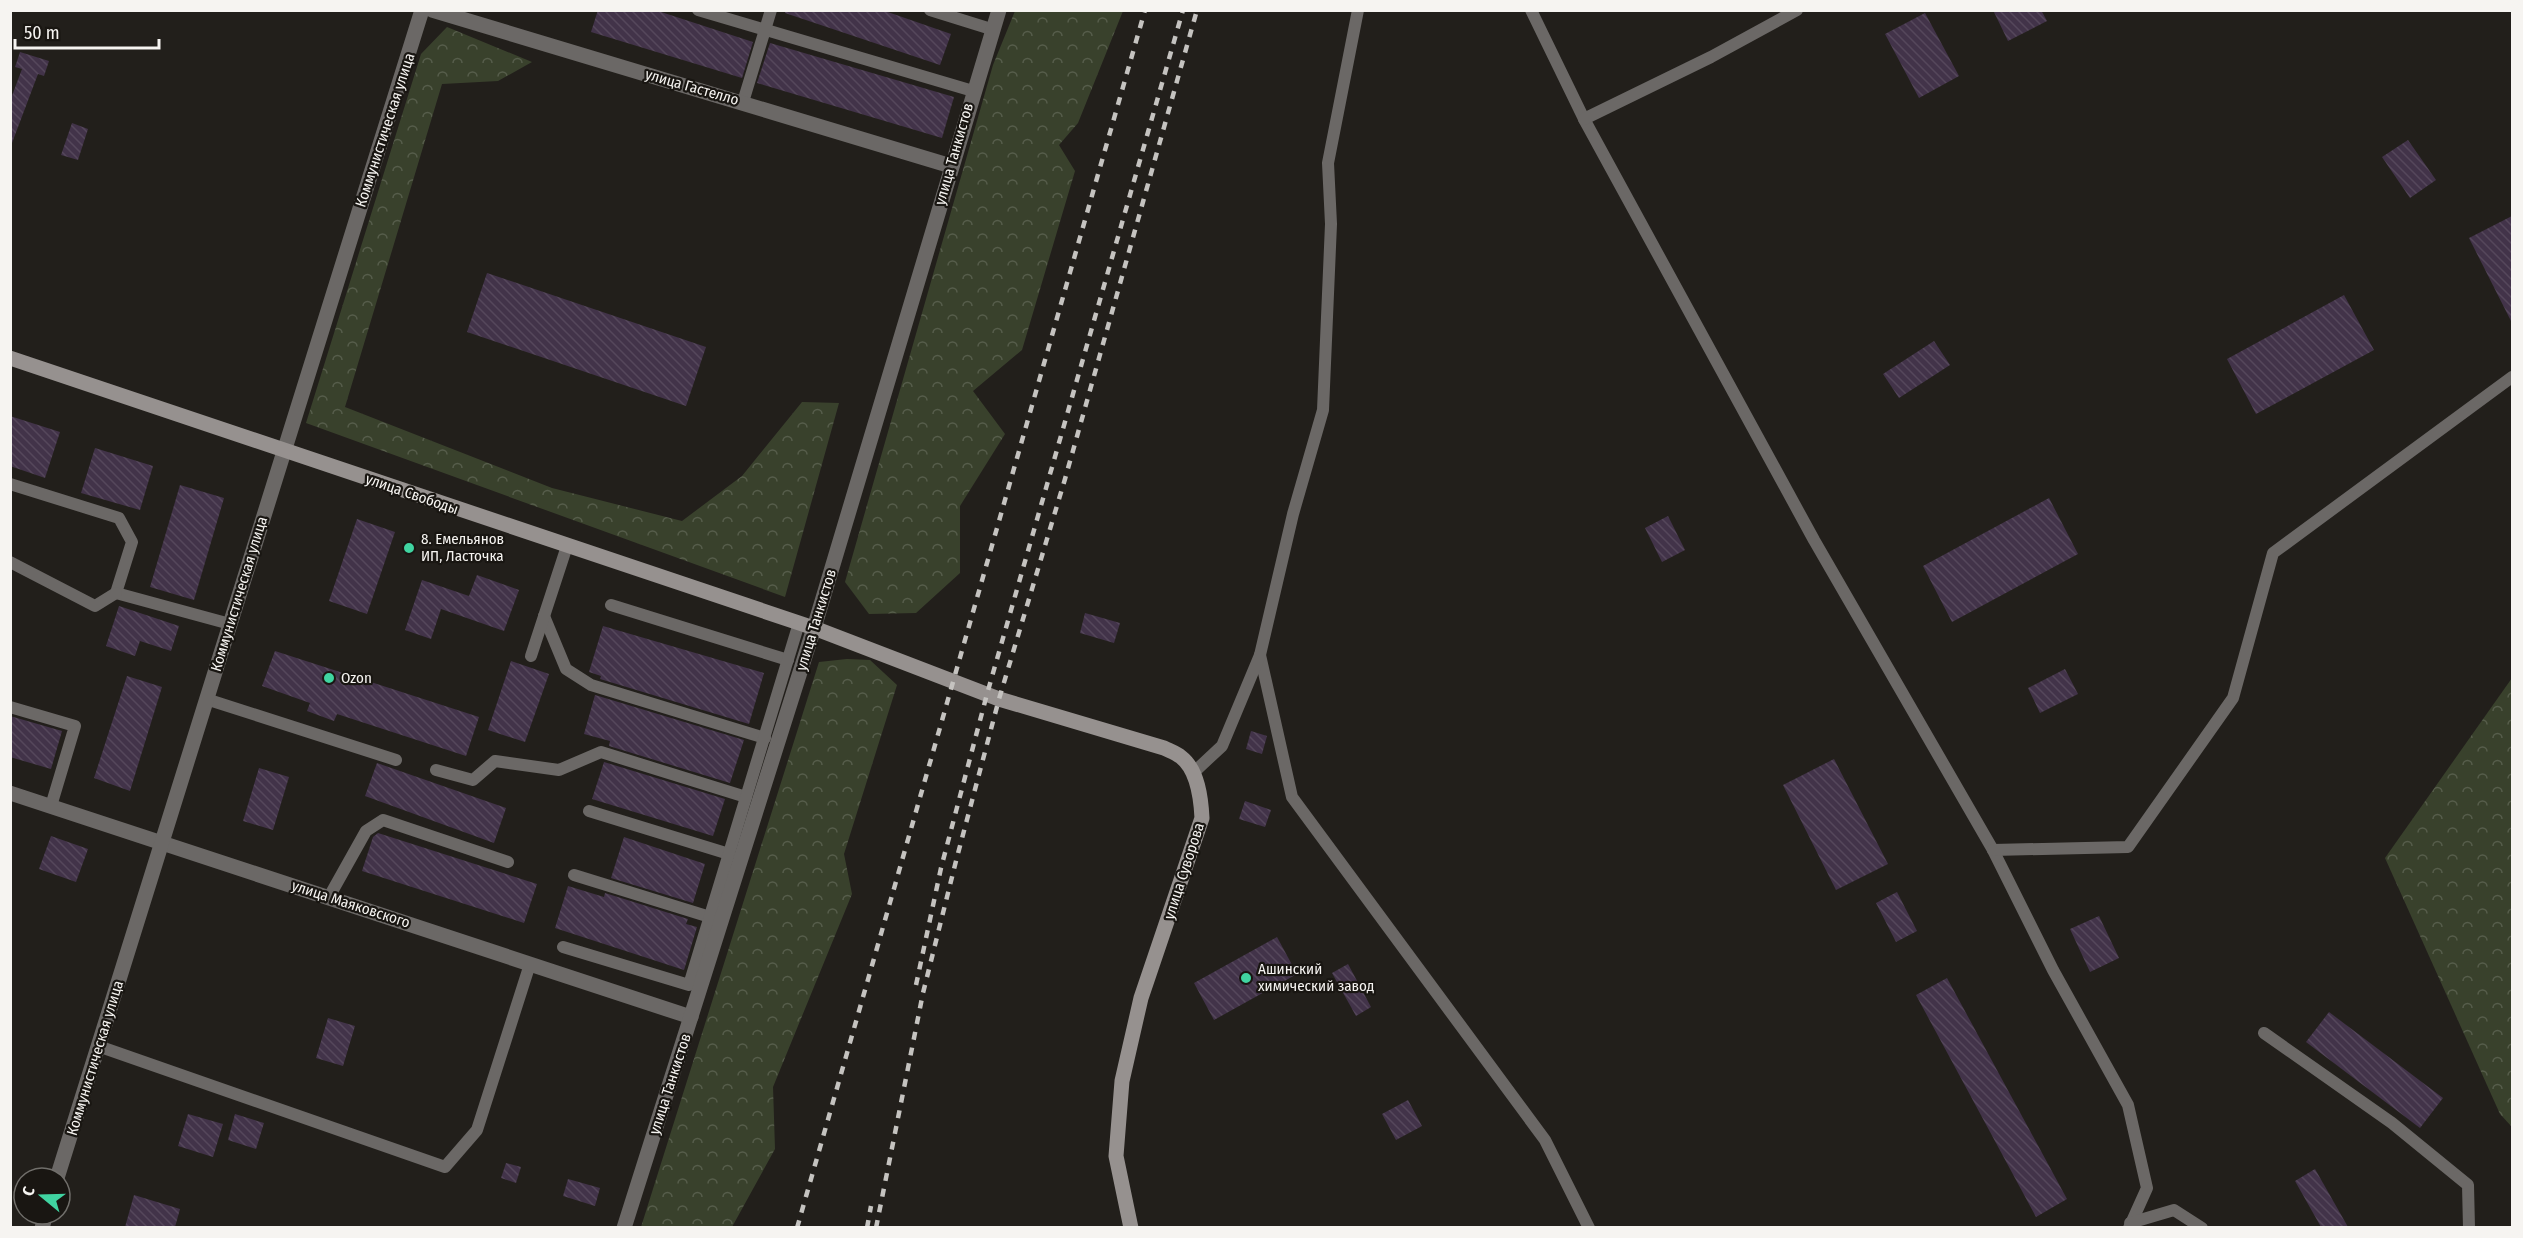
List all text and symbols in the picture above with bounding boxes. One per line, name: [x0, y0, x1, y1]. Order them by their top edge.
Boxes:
scale bar: [15, 12, 159, 50]
text: 50 m: [24, 22, 60, 44]
street label: Коммунистическая улица: [352, 51, 418, 209]
street label: улица Гастелло: [643, 65, 741, 109]
street label: улица Танкистов: [931, 101, 977, 207]
street label: улица Свободы: [363, 470, 461, 518]
street label: Коммунистическая улица: [207, 514, 271, 674]
place label: 8. Емельянов ИП, Ласточка: [421, 530, 504, 565]
marker: 8. Емельянов ИП, Ласточка: [402, 541, 416, 555]
street label: улица Танкистов: [792, 567, 840, 673]
place label: Ozon: [341, 669, 372, 687]
marker: Ozon: [322, 671, 336, 685]
street label: улица Суворова: [1160, 820, 1208, 922]
street label: улица Маяковского: [290, 876, 413, 932]
place label: Ашинский химический завод: [1258, 960, 1374, 995]
marker: Ашинский химический завод: [1239, 971, 1253, 985]
street label: Коммунистическая улица: [63, 978, 127, 1138]
street label: улица Танкистов: [645, 1031, 695, 1137]
north arrow: [12, 1166, 72, 1226]
text: С: [18, 1184, 39, 1198]

